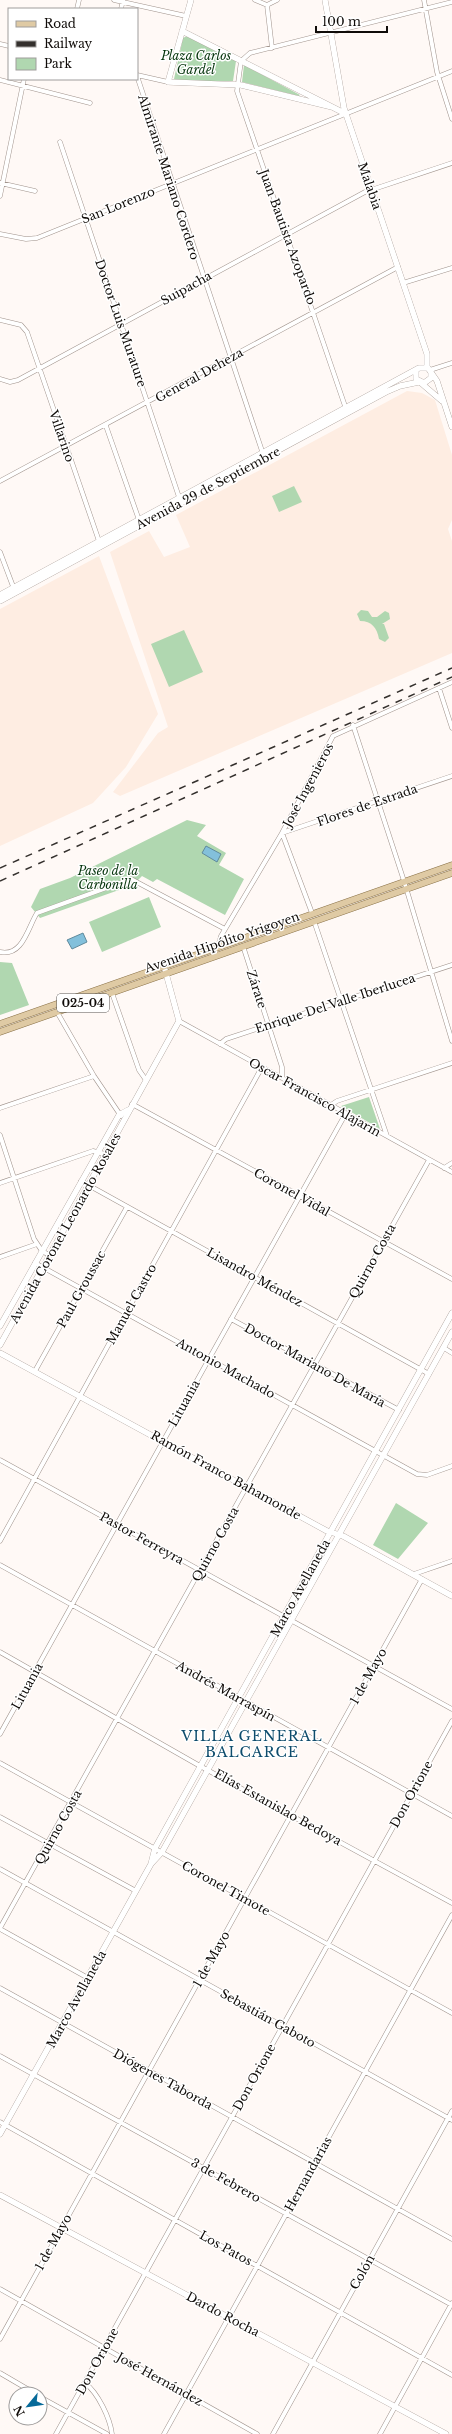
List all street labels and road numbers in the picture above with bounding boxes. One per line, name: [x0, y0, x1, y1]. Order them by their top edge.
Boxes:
street label: Almirante Mariano Cordero: [135, 92, 203, 262]
street label: Malabia: [355, 160, 385, 212]
street label: Juan Bautista Azopardo: [256, 165, 320, 307]
street label: San Lorenzo: [79, 183, 157, 227]
street label: Doctor Luis Murature: [92, 257, 150, 389]
street label: Suipacha: [158, 268, 214, 308]
street label: General Deheza: [152, 344, 246, 405]
street label: Villarino: [46, 407, 78, 464]
street label: Avenida 29 de Septiembre: [132, 443, 283, 533]
street label: José Ingenieros: [279, 740, 337, 832]
street label: Flores de Estrada: [315, 781, 420, 829]
street label: Avenida Hipólito Yrigoyen: [142, 908, 301, 976]
street label: Zárate: [244, 968, 270, 1010]
street label: Enrique Del Valle Iberlucea: [253, 970, 417, 1036]
road number: 025-04: [57, 994, 109, 1012]
street label: Oscar Francisco Alajarín: [246, 1054, 384, 1140]
street label: Avenida Coronel Leonardo Rosales: [6, 1130, 124, 1327]
street label: Coronel Vidal: [251, 1165, 333, 1219]
street label: Quirno Costa: [345, 1221, 399, 1301]
street label: Lisandro Méndez: [204, 1244, 306, 1310]
street label: Paul Groussac: [54, 1247, 109, 1330]
street label: Manuel Castro: [103, 1261, 159, 1347]
street label: Doctor Mariano De María: [242, 1320, 388, 1410]
street label: Antonio Machado: [173, 1334, 278, 1401]
street label: Lituania: [165, 1377, 203, 1429]
street label: Ramón Franco Bahamonde: [148, 1427, 304, 1523]
street label: Quirno Costa: [188, 1504, 242, 1584]
street label: Pastor Ferreyra: [97, 1509, 187, 1568]
street label: Marco Avellaneda: [267, 1536, 333, 1639]
street label: 1 de Mayo: [346, 1645, 390, 1707]
street label: Andrés Marraspín: [173, 1657, 278, 1724]
street label: Lituania: [8, 1660, 46, 1712]
street label: Don Orione: [386, 1758, 436, 1830]
street label: Elías Estanislao Bedoya: [212, 1766, 345, 1848]
street label: Quirno Costa: [31, 1787, 85, 1867]
street label: Coronel Timote: [179, 1858, 273, 1918]
street label: 1 de Mayo: [189, 1928, 233, 1990]
street label: Marco Avellaneda: [43, 1947, 109, 2050]
street label: Sebastián Gaboto: [218, 1986, 318, 2051]
street label: Don Orione: [229, 2041, 279, 2113]
street label: Diógenes Taborda: [111, 2045, 216, 2113]
street label: Hernandarias: [281, 2134, 335, 2214]
street label: 3 de Febrero: [188, 2155, 264, 2205]
street label: 1 de Mayo: [31, 2211, 75, 2273]
street label: Los Patos: [197, 2227, 255, 2269]
street label: Colón: [346, 2252, 378, 2292]
street label: Dardo Rocha: [184, 2288, 262, 2340]
street label: Don Orione: [72, 2325, 122, 2397]
street label: José Hernández: [113, 2348, 206, 2409]

